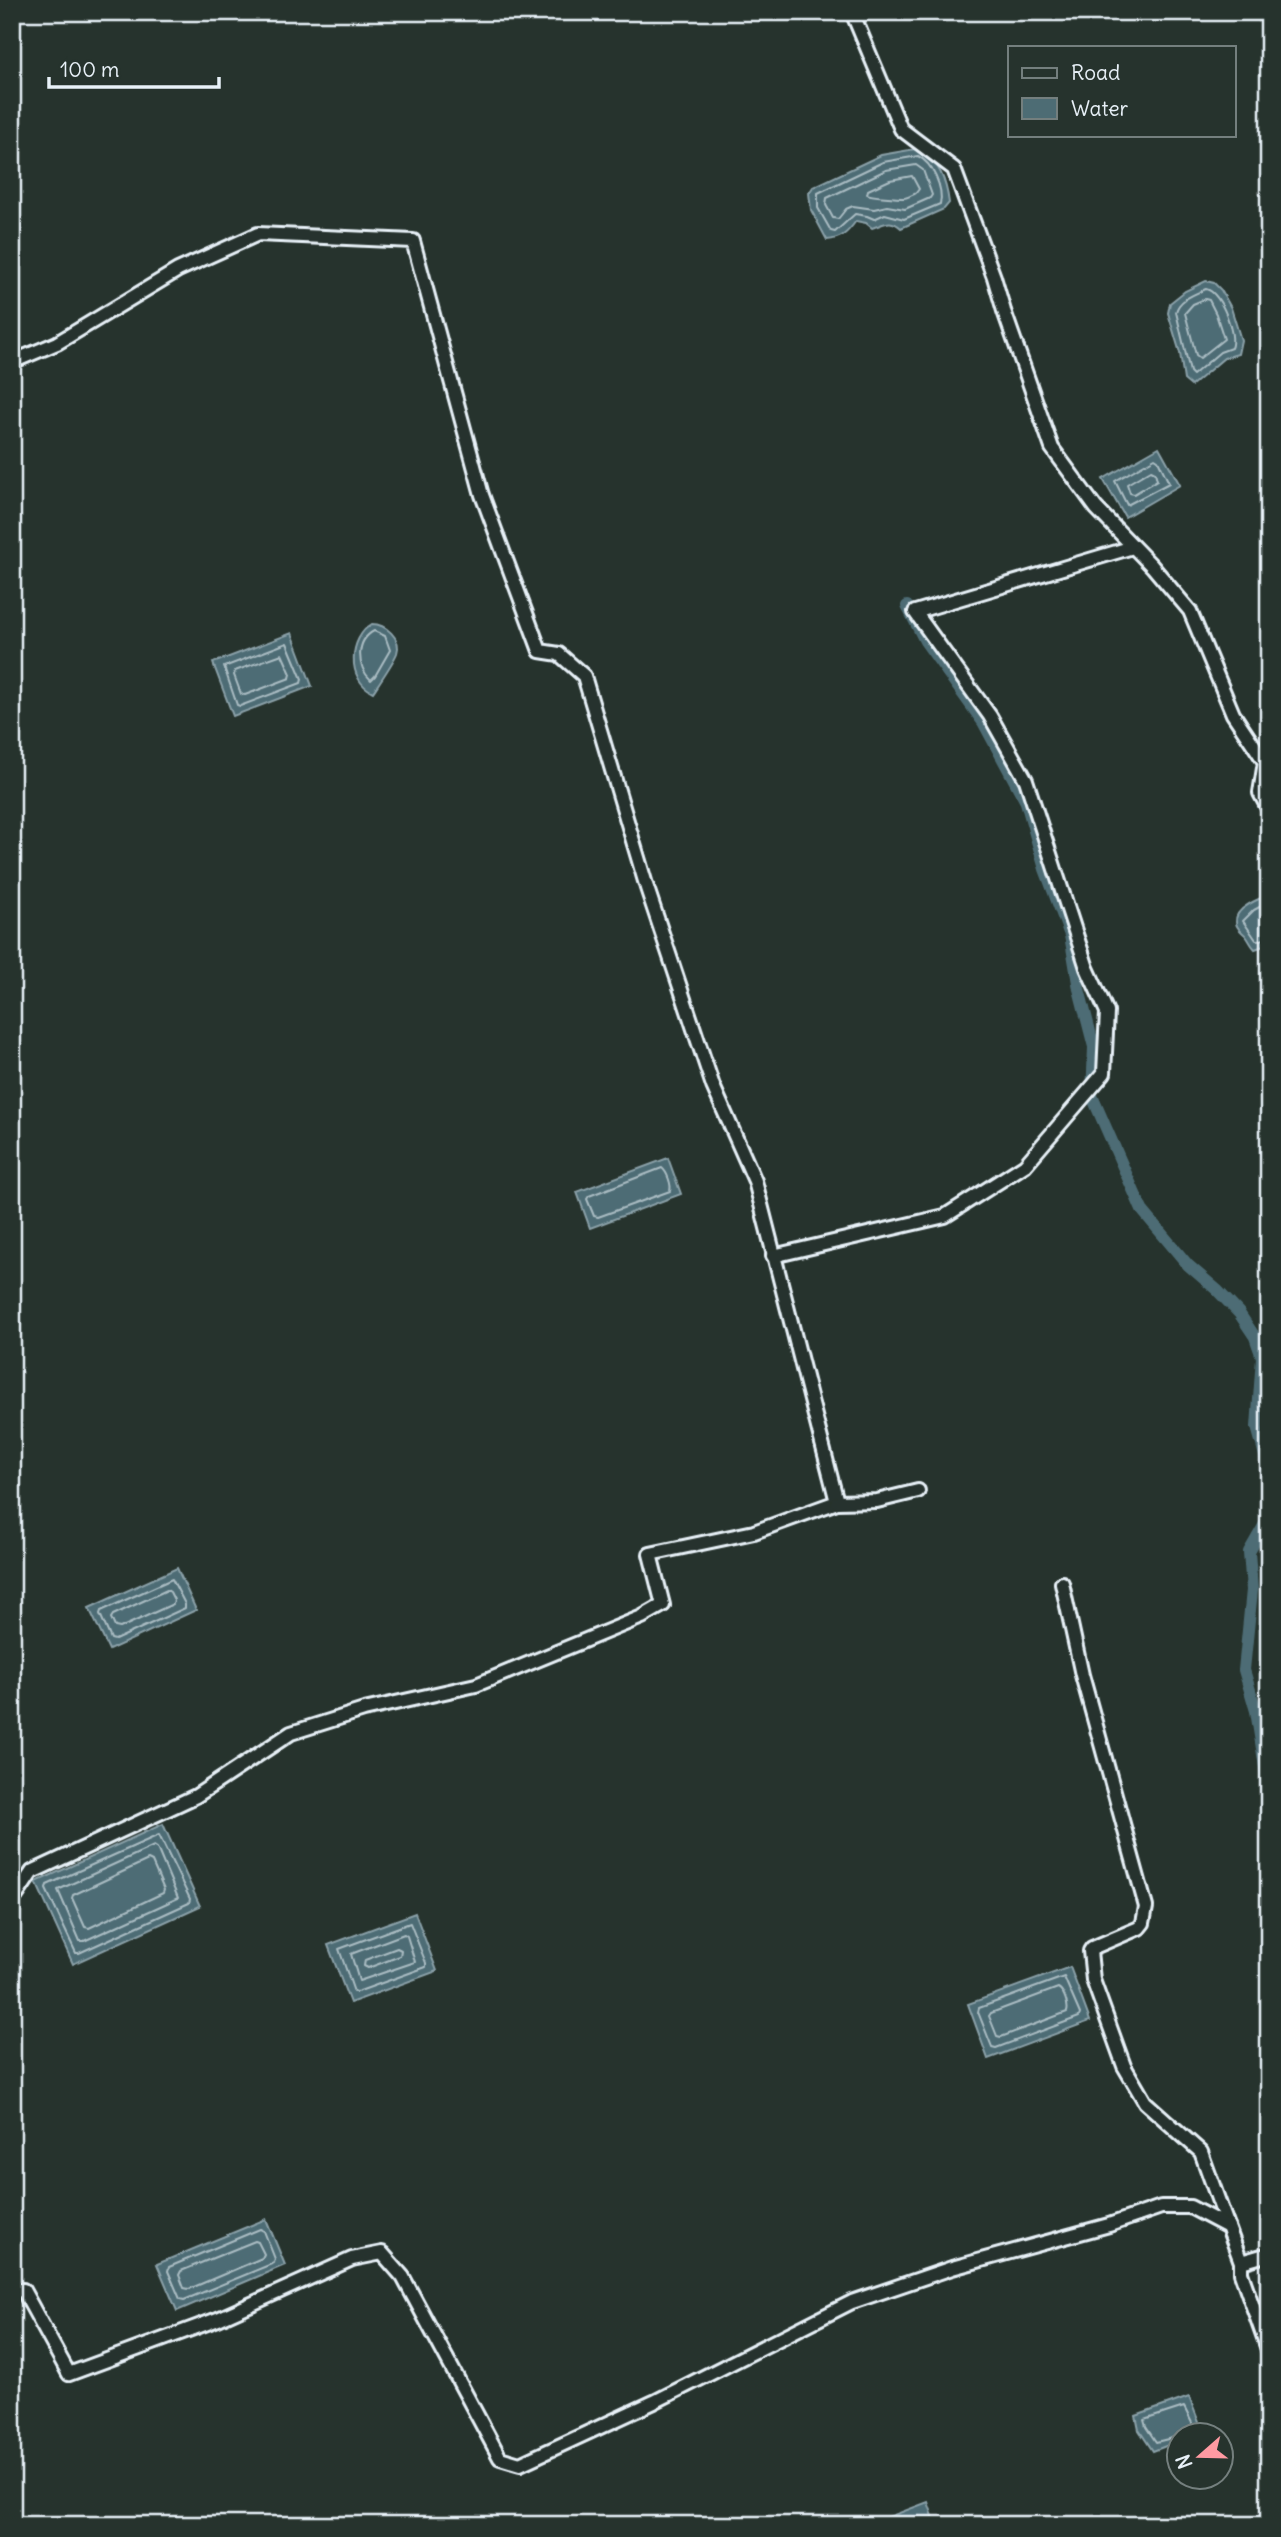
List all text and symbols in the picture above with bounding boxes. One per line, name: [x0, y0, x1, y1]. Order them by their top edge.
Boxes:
scale bar: [49, 46, 219, 90]
legend: [1008, 46, 1236, 136]
text: 100 m: [60, 56, 119, 83]
text: Road: [1071, 59, 1120, 86]
text: Water: [1071, 95, 1129, 122]
north arrow: [1166, 2422, 1236, 2492]
text: N: [1171, 2452, 1198, 2472]

